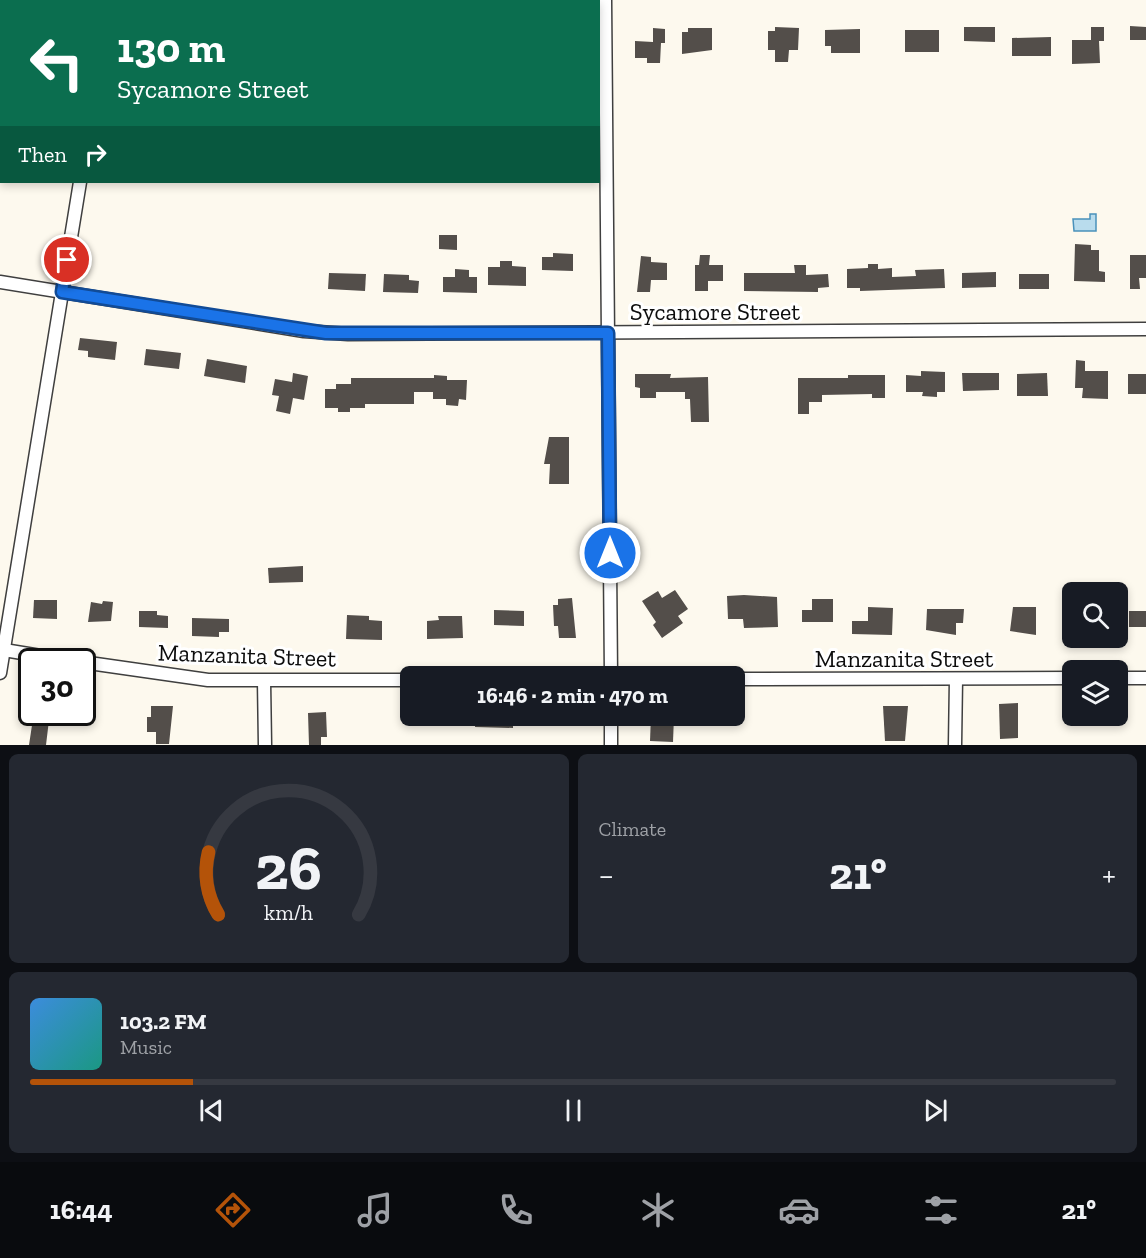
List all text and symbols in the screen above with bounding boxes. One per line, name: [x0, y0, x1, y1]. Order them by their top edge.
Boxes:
text: 130 m: [117, 22, 225, 73]
icon: left: [18, 24, 96, 102]
text: Sycamore Street: [117, 73, 309, 105]
icon: right: [79, 138, 112, 171]
text: Then: [18, 141, 67, 168]
pin: [41, 234, 92, 285]
icon: arrive: [50, 243, 83, 276]
street label: Sycamore Street: [630, 297, 800, 326]
position arrow: [578, 521, 642, 585]
map controls: [1062, 582, 1128, 726]
button: search: [1062, 582, 1128, 648]
street label: Manzanita Street: [157, 637, 337, 673]
street label: Manzanita Street: [815, 644, 993, 673]
speed limit sign: 30: [18, 648, 96, 726]
button: layers: [1062, 660, 1128, 726]
text: 16:46 · 2 min · 470 m: [477, 682, 668, 709]
text: Climate: [599, 817, 666, 841]
text: 26: [255, 830, 322, 905]
text: 21°: [829, 847, 887, 901]
text: −: [599, 855, 614, 894]
text: +: [1102, 855, 1116, 894]
text: km/h: [264, 901, 313, 926]
text: 103.2 FM: [120, 1008, 207, 1035]
text: Music: [120, 1035, 172, 1059]
icon: previous: [195, 1094, 228, 1127]
icon: pause: [557, 1094, 590, 1127]
icon: next: [919, 1094, 952, 1127]
icon: directions: [212, 1189, 254, 1231]
icon: music: [354, 1189, 396, 1231]
icon: phone: [495, 1189, 537, 1231]
icon: climate: [637, 1189, 679, 1231]
icon: car: [778, 1189, 820, 1231]
icon: filters: [920, 1189, 962, 1231]
text: 16:44: [50, 1194, 113, 1226]
text: 21°: [1061, 1194, 1096, 1226]

